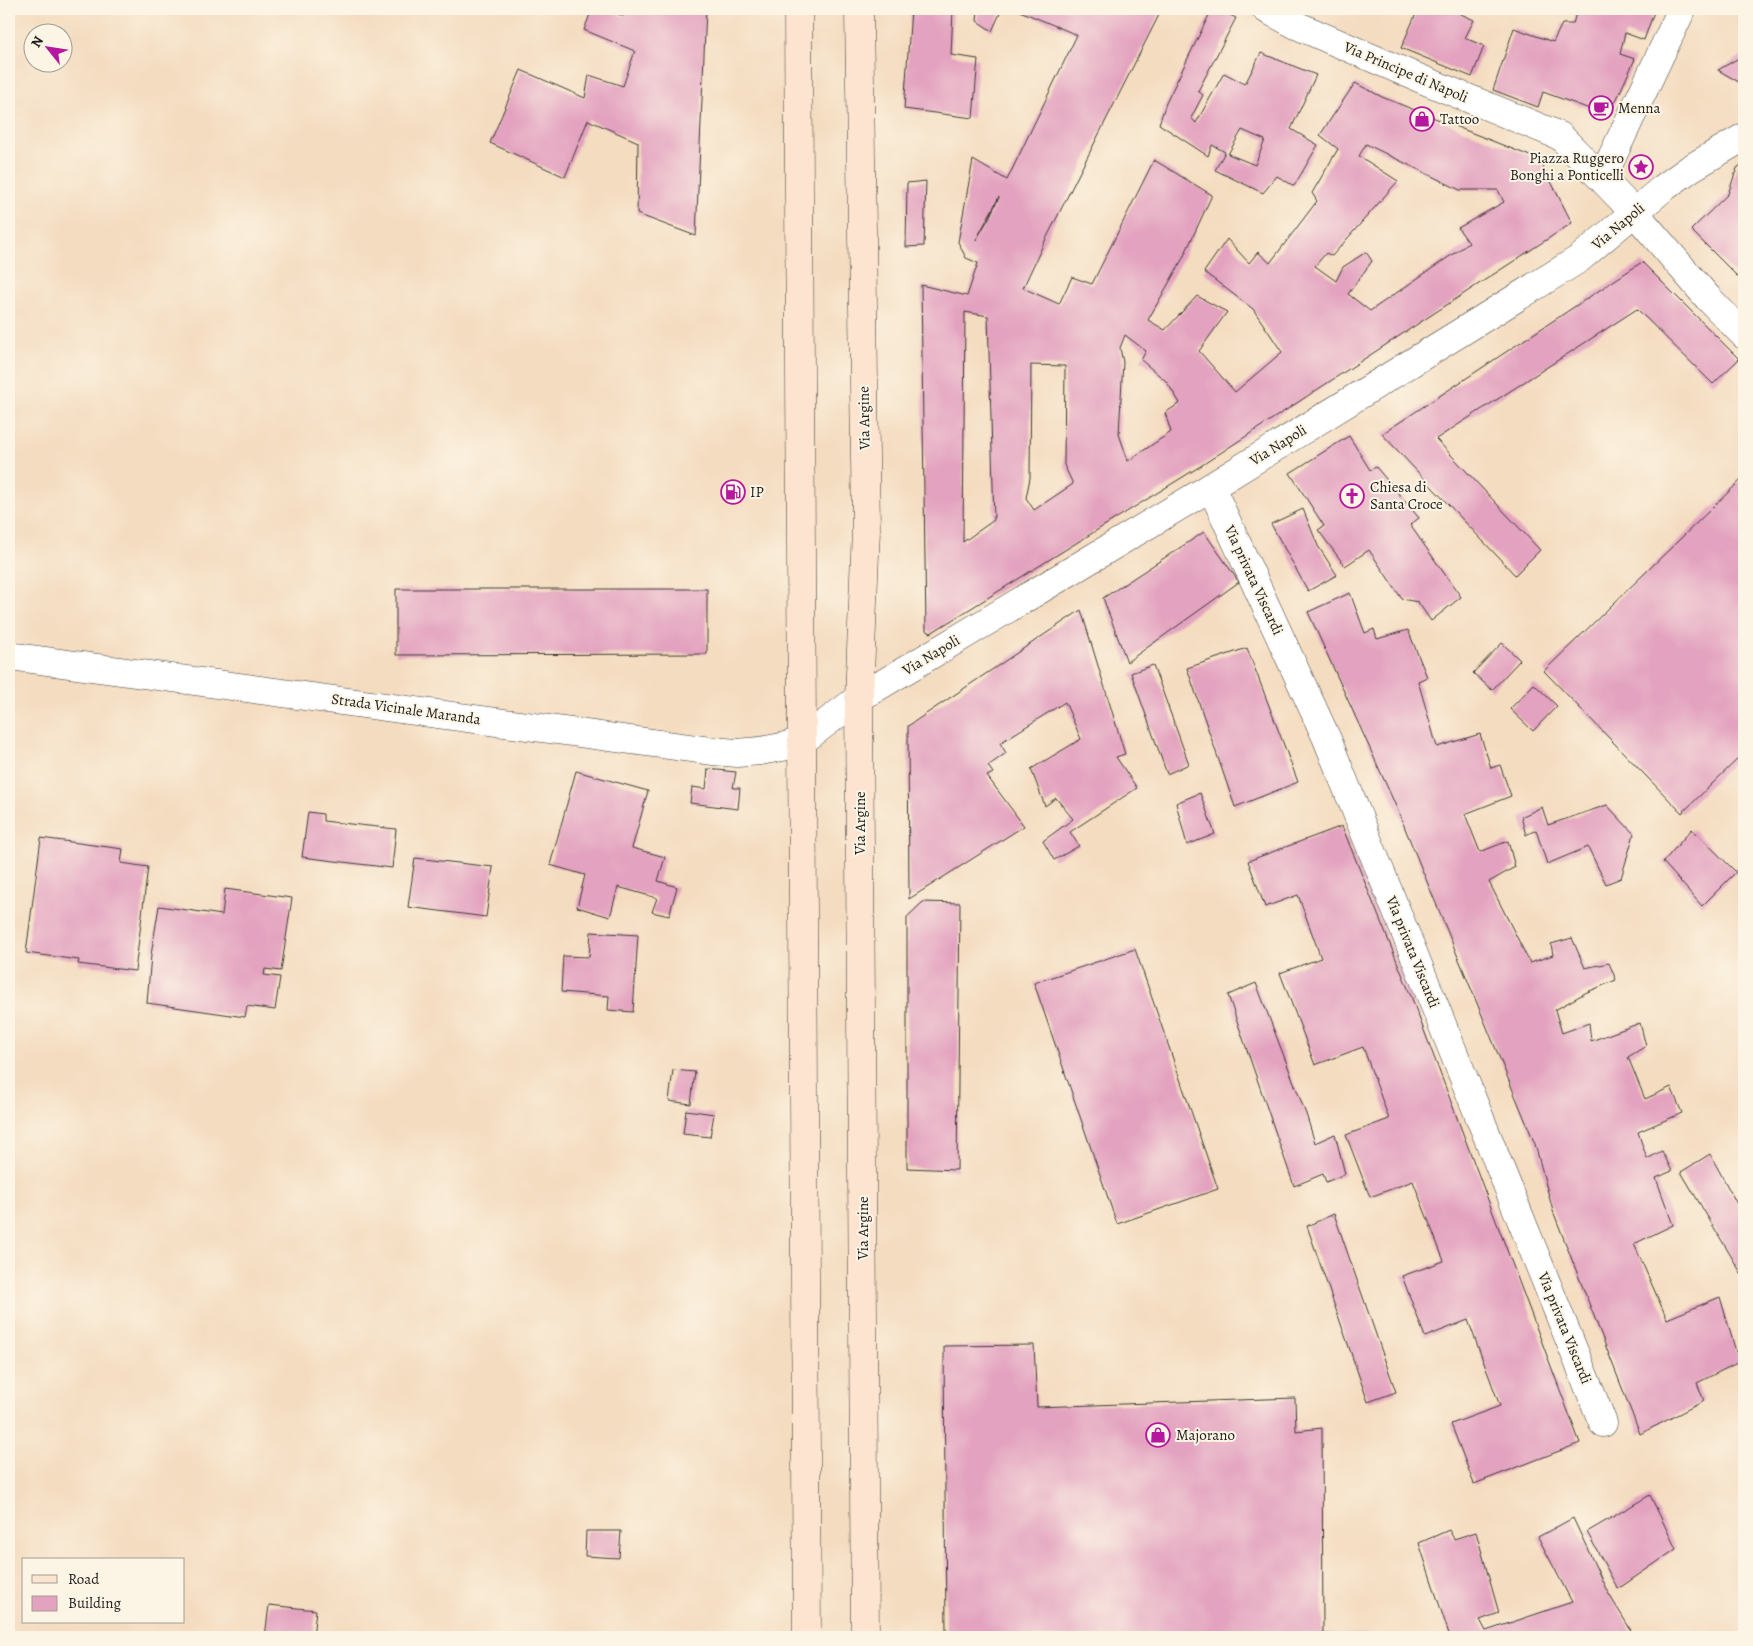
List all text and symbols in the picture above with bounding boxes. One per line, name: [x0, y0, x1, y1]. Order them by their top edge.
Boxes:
north arrow: [22, 22, 72, 72]
text: N: [26, 33, 48, 51]
street label: Via Principe di Napoli: [1340, 36, 1471, 107]
cafe icon: Menna: [1588, 95, 1614, 121]
place label: Menna: [1618, 98, 1661, 118]
shop icon: Tattoo: [1409, 106, 1435, 132]
place label: Tattoo: [1440, 109, 1479, 129]
place label: Piazza Ruggero Bonghi a Ponticelli: [1510, 148, 1624, 185]
place icon: Piazza Ruggero Bonghi a Ponticelli: [1628, 154, 1654, 180]
street label: Via Napoli: [1586, 198, 1649, 255]
street label: Via Argine: [853, 386, 875, 451]
street label: Via Napoli: [1245, 420, 1310, 471]
place label: Chiesa di Santa Croce: [1370, 477, 1443, 514]
fuel station icon: IP: [720, 479, 746, 505]
place label: IP: [750, 482, 764, 502]
church icon: Chiesa di Santa Croce: [1339, 483, 1365, 509]
street label: Via privata Viscardi: [1219, 521, 1288, 638]
street label: Via Napoli: [898, 630, 963, 680]
street label: Strada Vicinale Maranda: [330, 689, 482, 729]
street label: Via Argine: [850, 791, 870, 856]
street label: Via privata Viscardi: [1381, 892, 1445, 1011]
street label: Via Argine: [853, 1196, 873, 1261]
street label: Via privata Viscardi: [1533, 1268, 1597, 1387]
shop icon: Majorano: [1145, 1422, 1171, 1448]
place label: Majorano: [1176, 1425, 1235, 1445]
legend: [22, 1558, 185, 1624]
text: Road: [68, 1569, 100, 1589]
text: Building: [68, 1593, 121, 1613]

